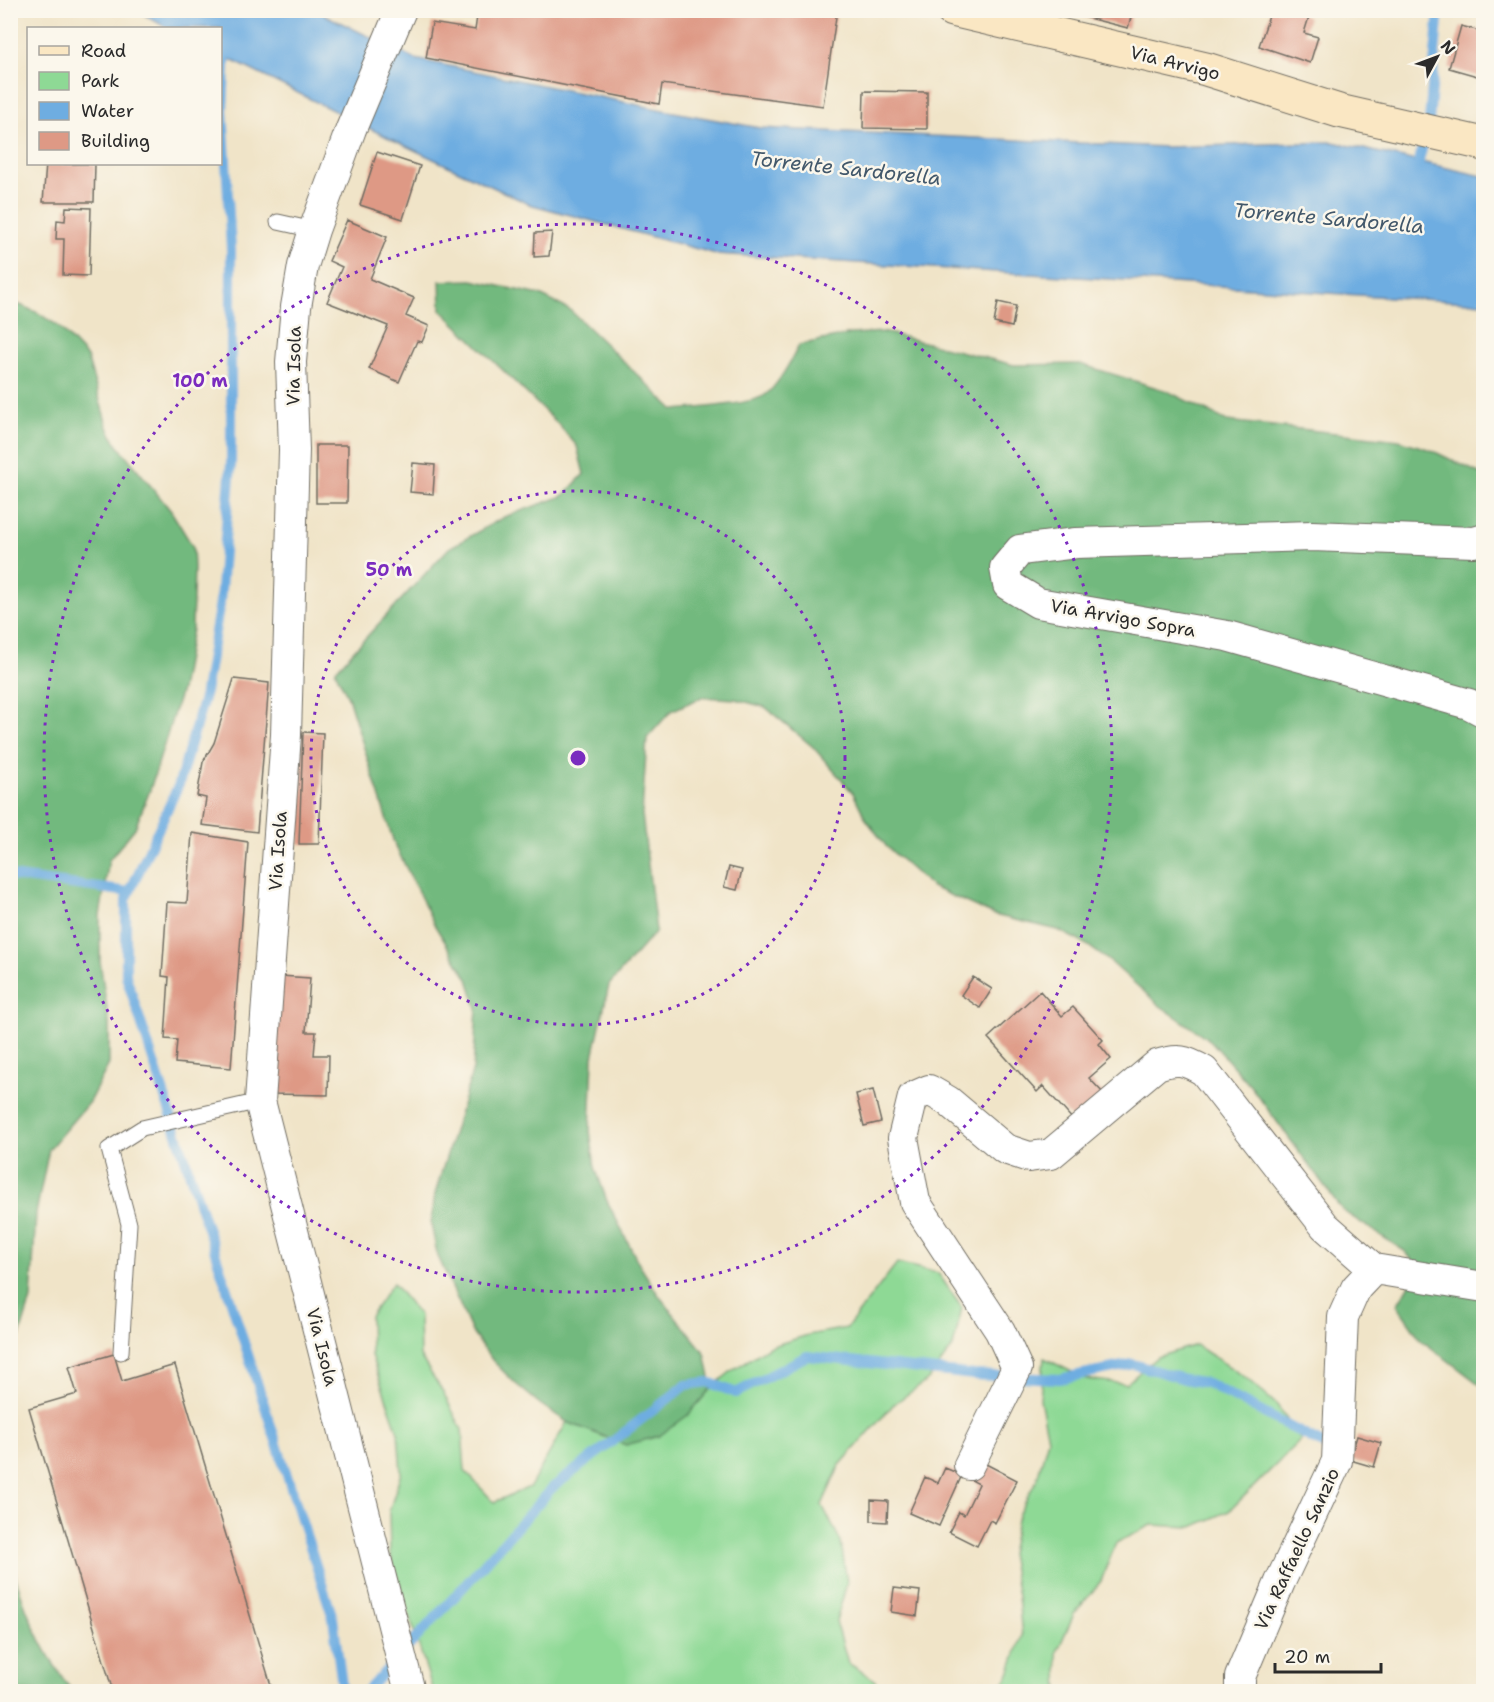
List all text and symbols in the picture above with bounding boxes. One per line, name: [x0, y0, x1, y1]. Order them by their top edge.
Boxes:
legend: [27, 27, 222, 165]
north arrow: [1407, 27, 1467, 87]
text: N: [1436, 36, 1460, 59]
text: Road: [81, 39, 126, 63]
street label: Via Arvigo: [1128, 40, 1222, 86]
text: Park: [81, 69, 120, 93]
text: Water: [81, 99, 134, 123]
text: Building: [81, 129, 150, 153]
water label: Torrente Sardorella: [750, 145, 942, 191]
water label: Torrente Sardorella: [1233, 197, 1425, 239]
street label: Via Isola: [281, 326, 307, 406]
text: 100 m: [172, 369, 228, 393]
text: 50 m: [366, 558, 413, 582]
street label: Via Arvigo Sopra: [1049, 593, 1197, 643]
centre of rings: [568, 748, 588, 768]
street label: Via Isola: [263, 810, 293, 892]
street label: Via Isola: [301, 1305, 343, 1389]
street label: Via Raffaello Sanzio: [1249, 1464, 1345, 1634]
scale bar: [1275, 1636, 1382, 1674]
text: 20 m: [1284, 1645, 1330, 1669]

